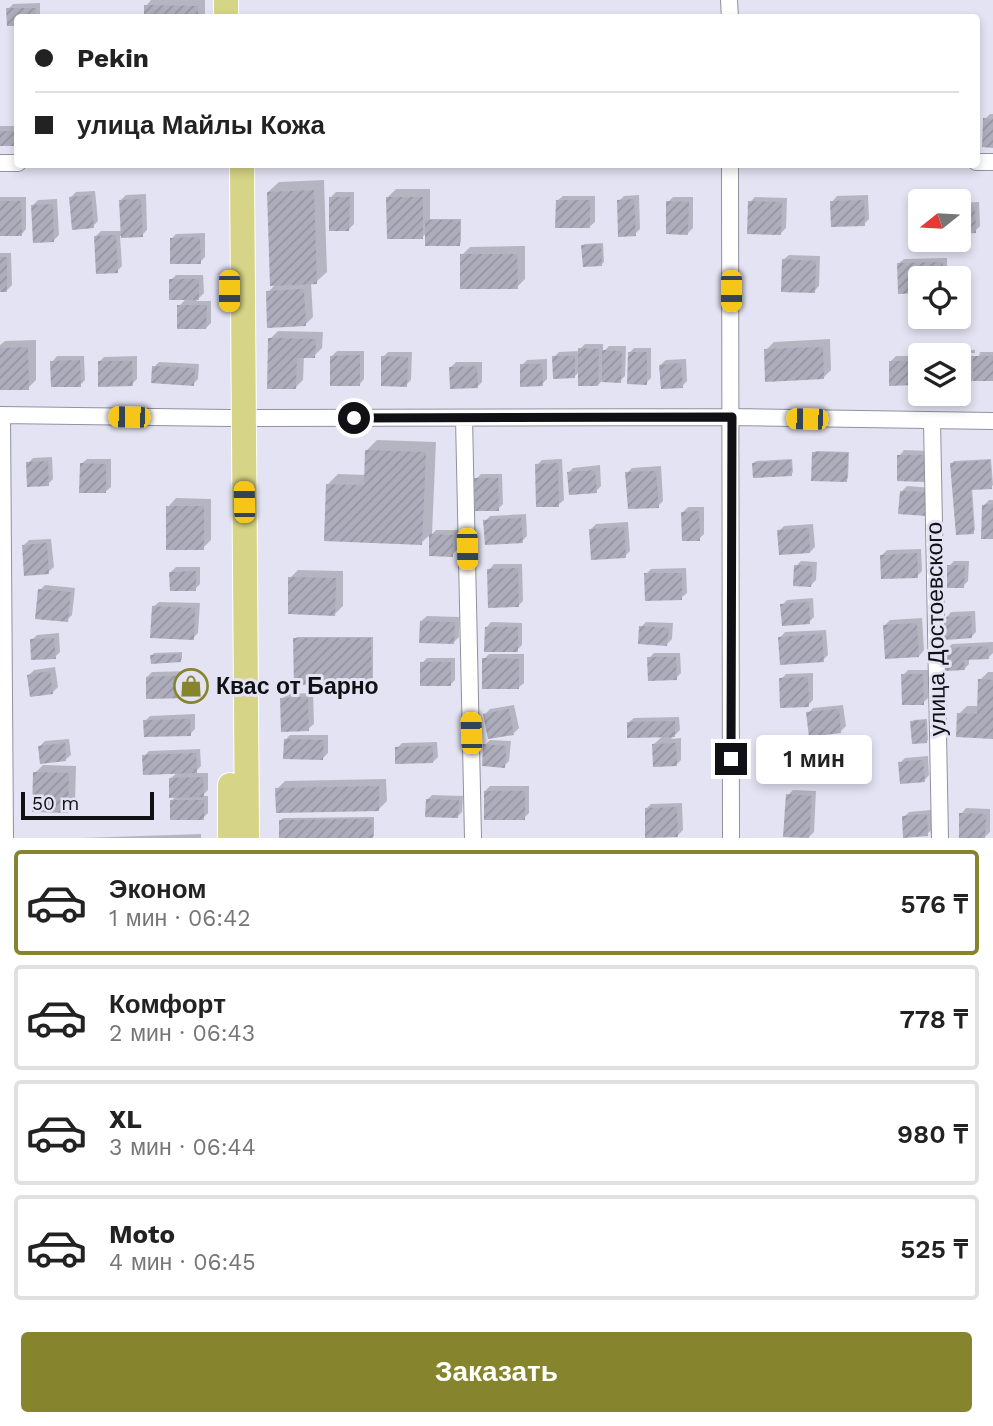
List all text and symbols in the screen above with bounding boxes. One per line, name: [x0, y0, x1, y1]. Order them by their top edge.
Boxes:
text: Pekin: [77, 43, 149, 73]
text: улица Майлы Кожа: [77, 110, 325, 140]
north arrow: [908, 189, 971, 252]
map controls: [908, 189, 971, 406]
button: locate: [908, 266, 971, 329]
car: [219, 270, 240, 312]
car: [721, 270, 742, 312]
button: layers: [908, 343, 971, 406]
route start: [338, 402, 370, 434]
car: [108, 406, 151, 428]
car: [786, 408, 829, 430]
car: [234, 481, 255, 523]
street label: улица Достоевского: [921, 522, 951, 736]
car: [457, 528, 478, 570]
shop icon: Квас от Барно: [172, 667, 210, 705]
place label: Квас от Барно: [216, 673, 379, 700]
car: [460, 712, 483, 754]
callout: 1 мин: [756, 734, 871, 784]
route end: [715, 743, 747, 775]
text: 1 мин: [783, 746, 845, 773]
scale bar: [21, 789, 154, 821]
text: 50 m: [32, 792, 79, 815]
icon: car: [25, 871, 88, 934]
text: Эконом: [109, 874, 207, 904]
text: 576 ₸: [901, 889, 968, 919]
text: 1 мин · 06:42: [109, 905, 251, 932]
icon: car: [25, 986, 88, 1049]
text: Комфорт: [109, 989, 226, 1019]
text: 778 ₸: [899, 1004, 968, 1034]
text: 2 мин · 06:43: [109, 1020, 255, 1047]
icon: car: [25, 1101, 88, 1164]
text: XL: [109, 1104, 142, 1134]
text: 980 ₸: [897, 1119, 968, 1149]
text: 3 мин · 06:44: [109, 1134, 256, 1161]
icon: car: [25, 1216, 88, 1279]
text: Moto: [109, 1219, 175, 1249]
text: 525 ₸: [900, 1234, 968, 1264]
text: 4 мин · 06:45: [109, 1249, 256, 1276]
button: Заказать: [21, 1332, 972, 1412]

